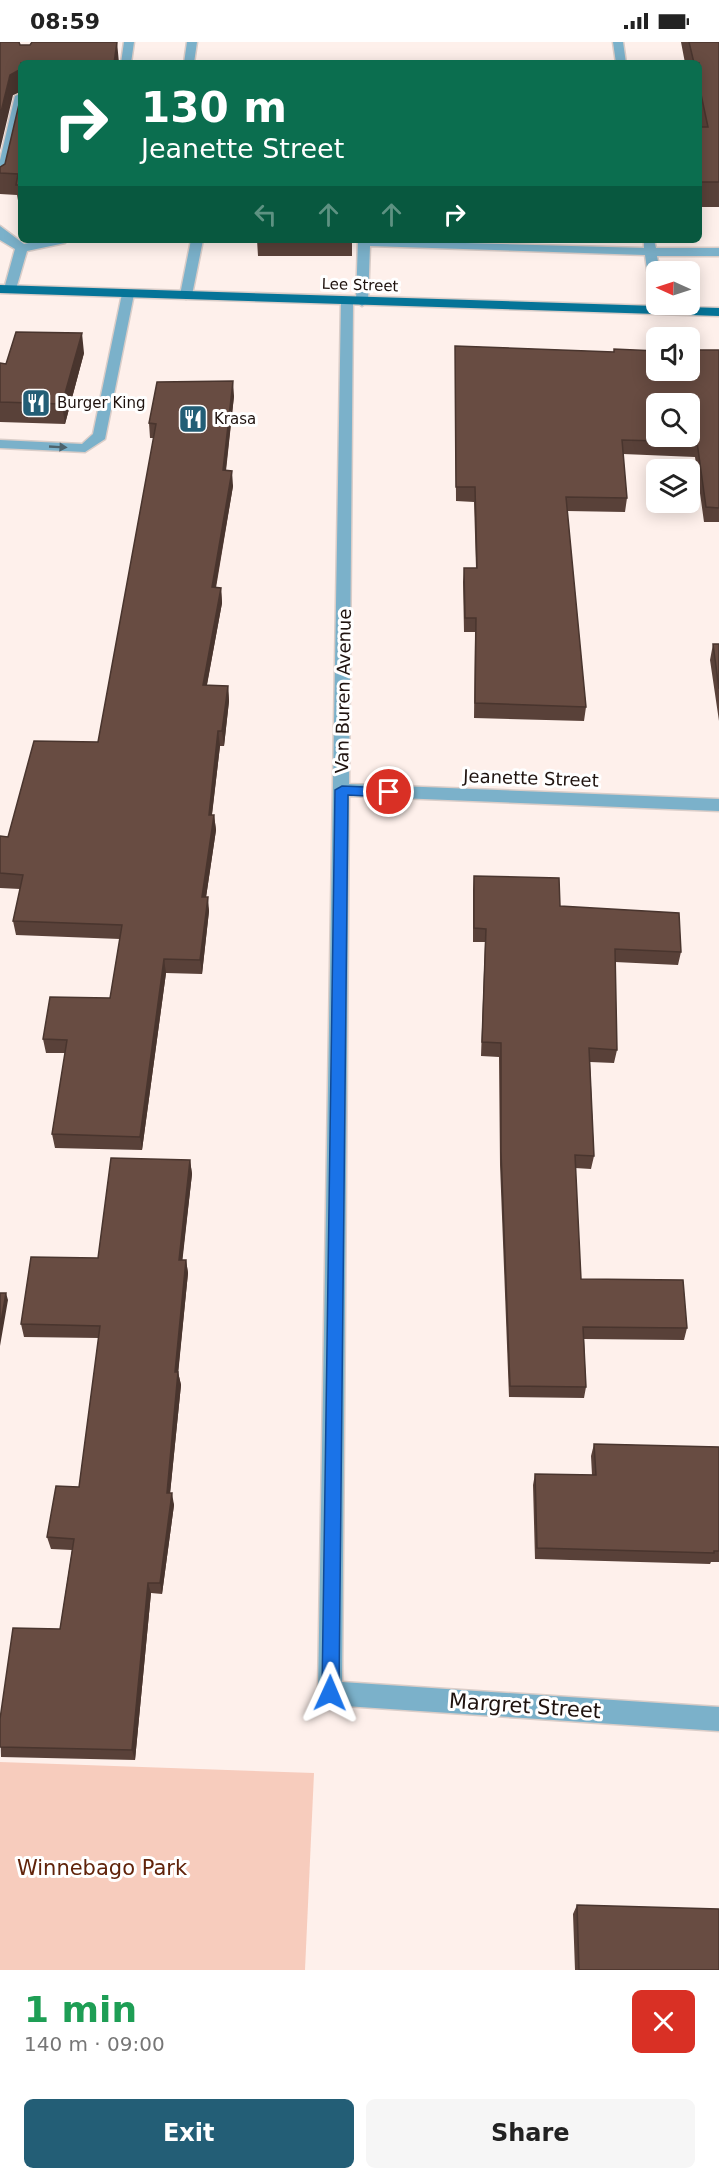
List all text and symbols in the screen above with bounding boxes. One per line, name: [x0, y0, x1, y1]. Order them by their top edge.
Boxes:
text: 08:59: [30, 9, 100, 34]
text: 130 m: [141, 83, 287, 132]
icon: right: [42, 84, 120, 162]
text: Jeanette Street: [141, 133, 344, 164]
icon: left: [249, 198, 282, 231]
icon: ahead: [312, 198, 345, 231]
icon: ahead: [375, 198, 408, 231]
icon: right: [438, 198, 471, 231]
north arrow: [646, 261, 700, 315]
map controls: [646, 261, 700, 513]
street label: Lee Street: [321, 275, 399, 295]
button: sound: [646, 327, 700, 381]
restaurant icon: Burger King: [20, 387, 52, 419]
button: search: [646, 393, 700, 447]
place label: Burger King: [57, 394, 145, 412]
restaurant icon: Krasa: [177, 403, 209, 435]
place label: Krasa: [214, 410, 256, 428]
one-way arrow: [49, 443, 68, 452]
button: layers: [646, 459, 700, 513]
street label: Van Buren Avenue: [331, 608, 355, 774]
street label: Jeanette Street: [462, 765, 599, 791]
pin: [363, 766, 414, 817]
icon: arrive: [372, 775, 405, 808]
position arrow: [298, 1661, 362, 1725]
street label: Margret Street: [448, 1689, 602, 1723]
park label: Winnebago Park: [17, 1856, 188, 1880]
text: 1 min: [24, 1989, 137, 2030]
button: close: [632, 1990, 695, 2053]
text: 140 m · 09:00: [24, 2032, 165, 2056]
button: Exit: [24, 2099, 354, 2168]
button: Share: [366, 2099, 695, 2168]

